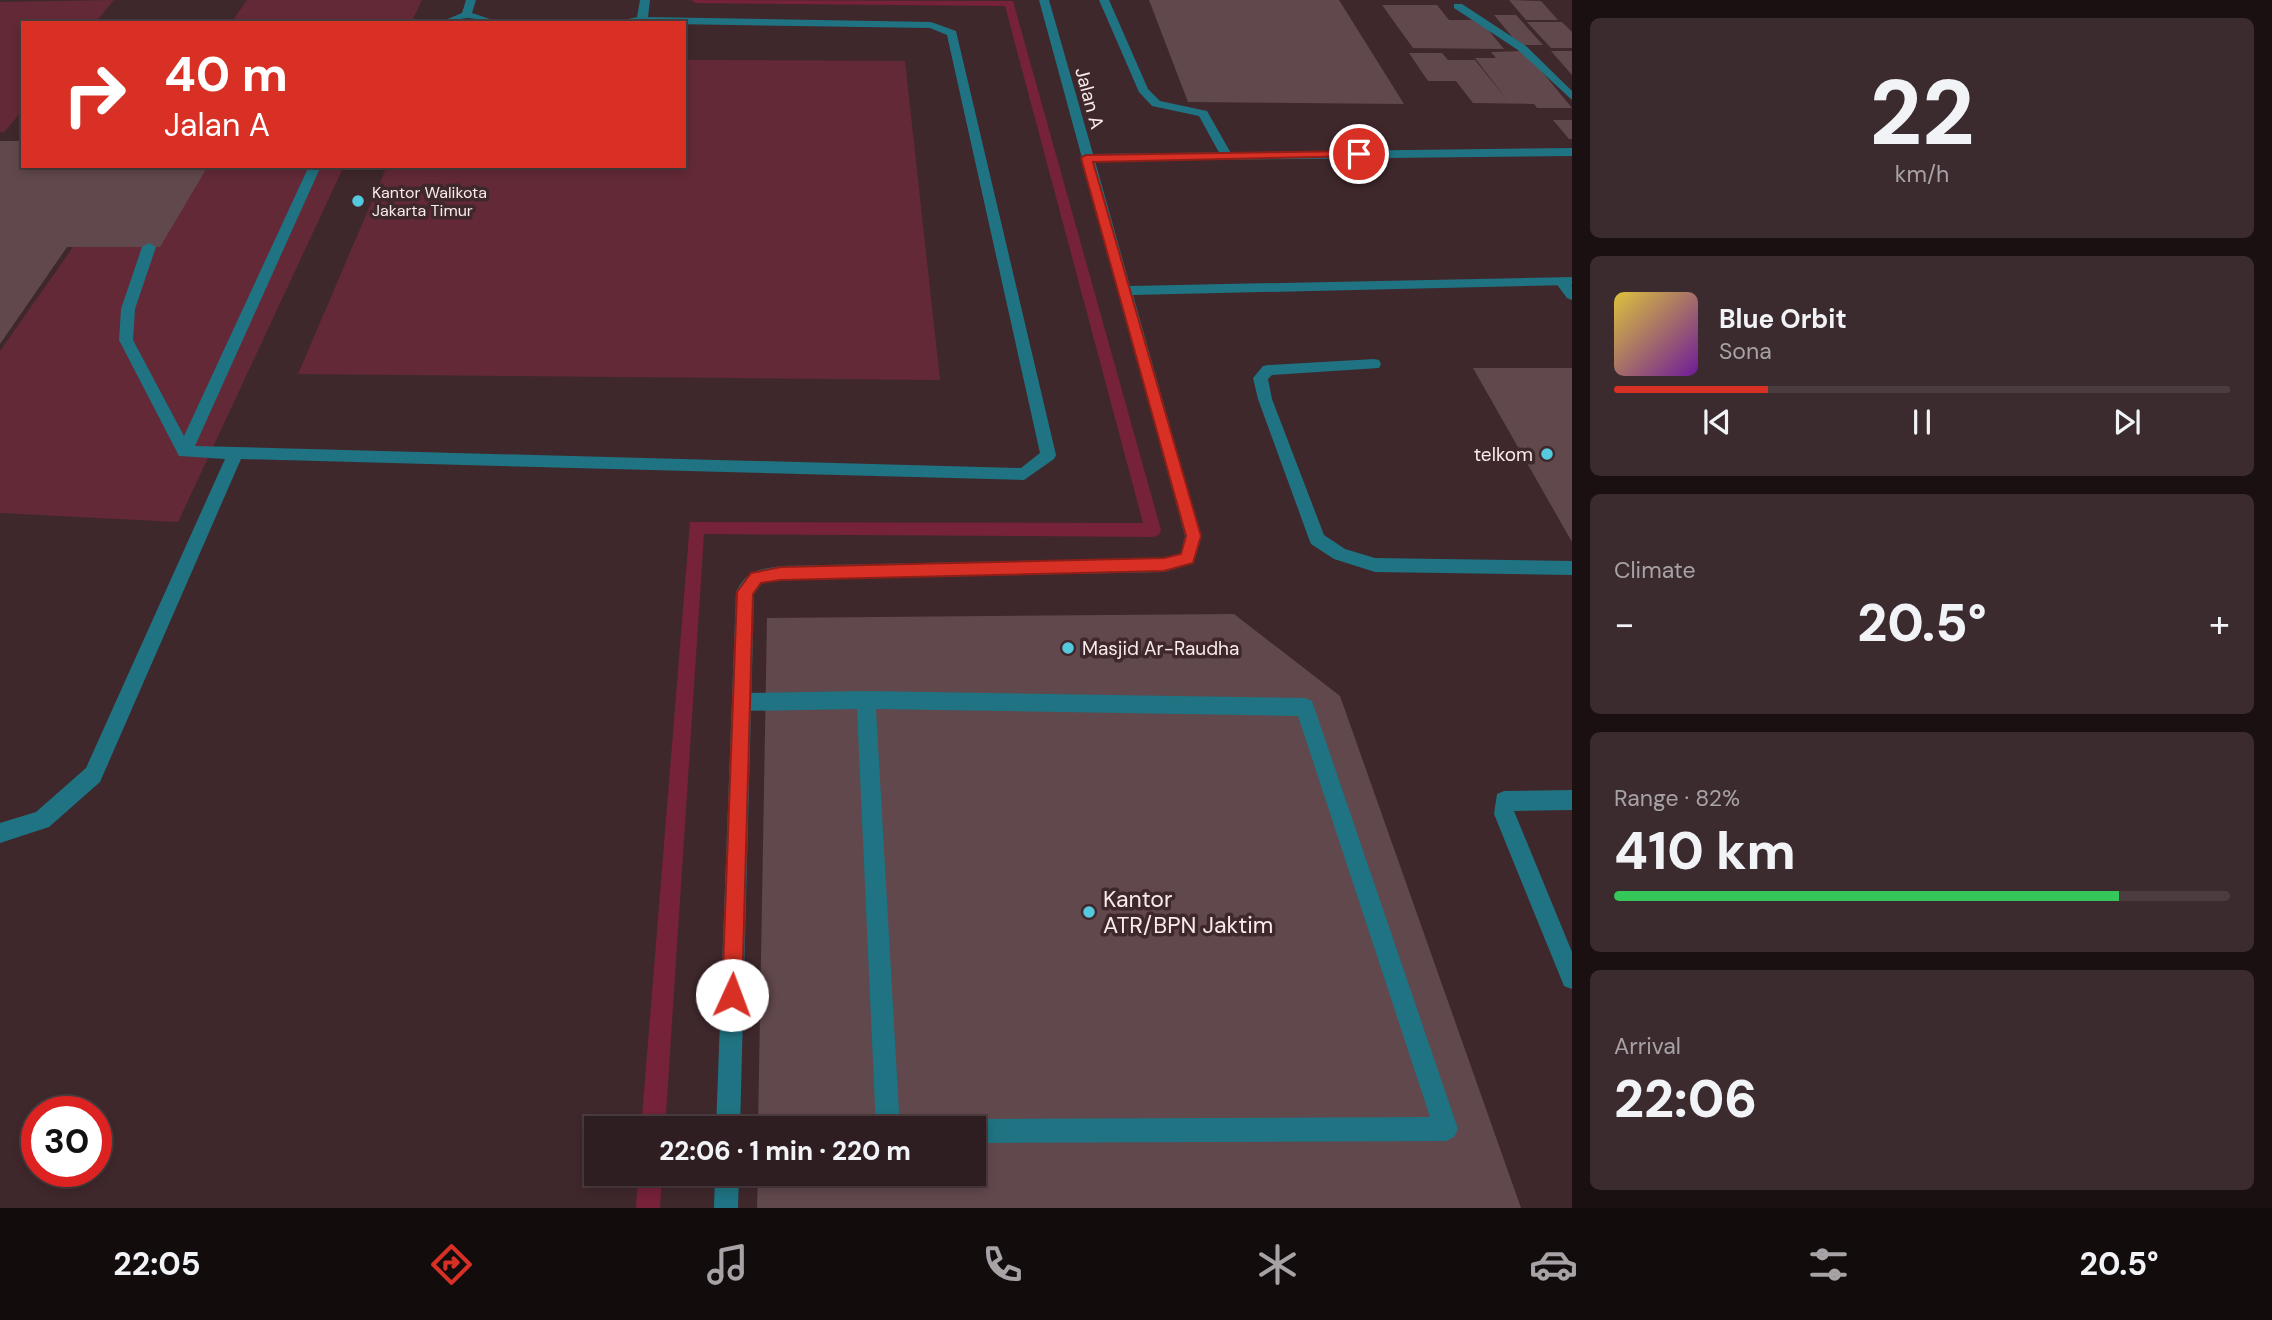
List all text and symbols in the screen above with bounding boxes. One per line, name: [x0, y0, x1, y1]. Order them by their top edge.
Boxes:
text: 40 m: [164, 42, 288, 106]
icon: right: [49, 49, 140, 140]
text: 22: [1869, 54, 1975, 172]
street label: Jalan A: [1069, 64, 1110, 132]
text: Jalan A: [164, 104, 270, 146]
pin: [1329, 124, 1389, 184]
icon: arrive: [1340, 135, 1378, 173]
text: km/h: [1895, 159, 1949, 189]
place label: Kantor Walikota Jakarta Timur: [372, 182, 487, 221]
marker: Kantor Walikota Jakarta Timur: [350, 193, 366, 209]
text: Blue Orbit: [1719, 302, 1847, 336]
text: Sona: [1719, 336, 1772, 366]
icon: previous: [1698, 403, 1736, 441]
icon: pause: [1903, 403, 1941, 441]
icon: next: [2108, 403, 2146, 441]
place label: telkom: [1474, 442, 1533, 467]
marker: telkom: [1539, 446, 1555, 462]
text: Climate: [1614, 555, 1696, 585]
text: 20.5°: [1857, 589, 1987, 657]
text: −: [1614, 599, 1635, 649]
text: +: [2209, 599, 2230, 649]
place label: Masjid Ar-Raudha: [1082, 636, 1239, 661]
marker: Masjid Ar-Raudha: [1060, 640, 1076, 656]
text: Range · 82%: [1614, 783, 1740, 813]
text: 410 km: [1614, 817, 1796, 885]
place label: Kantor ATR/BPN Jaktim: [1103, 884, 1273, 940]
marker: Kantor ATR/BPN Jaktim: [1081, 904, 1097, 920]
position arrow: [695, 958, 769, 1032]
text: Arrival: [1614, 1031, 1681, 1061]
text: 22:06: [1614, 1065, 1757, 1133]
speed limit sign: 30: [21, 1096, 112, 1187]
text: 22:06 · 1 min · 220 m: [659, 1134, 911, 1168]
icon: directions: [427, 1240, 476, 1289]
icon: music: [703, 1240, 752, 1289]
icon: phone: [978, 1240, 1027, 1289]
icon: climate: [1253, 1240, 1302, 1289]
icon: car: [1529, 1240, 1578, 1289]
icon: filters: [1804, 1240, 1853, 1289]
text: 22:05: [113, 1243, 201, 1285]
text: 20.5°: [2080, 1243, 2159, 1285]

